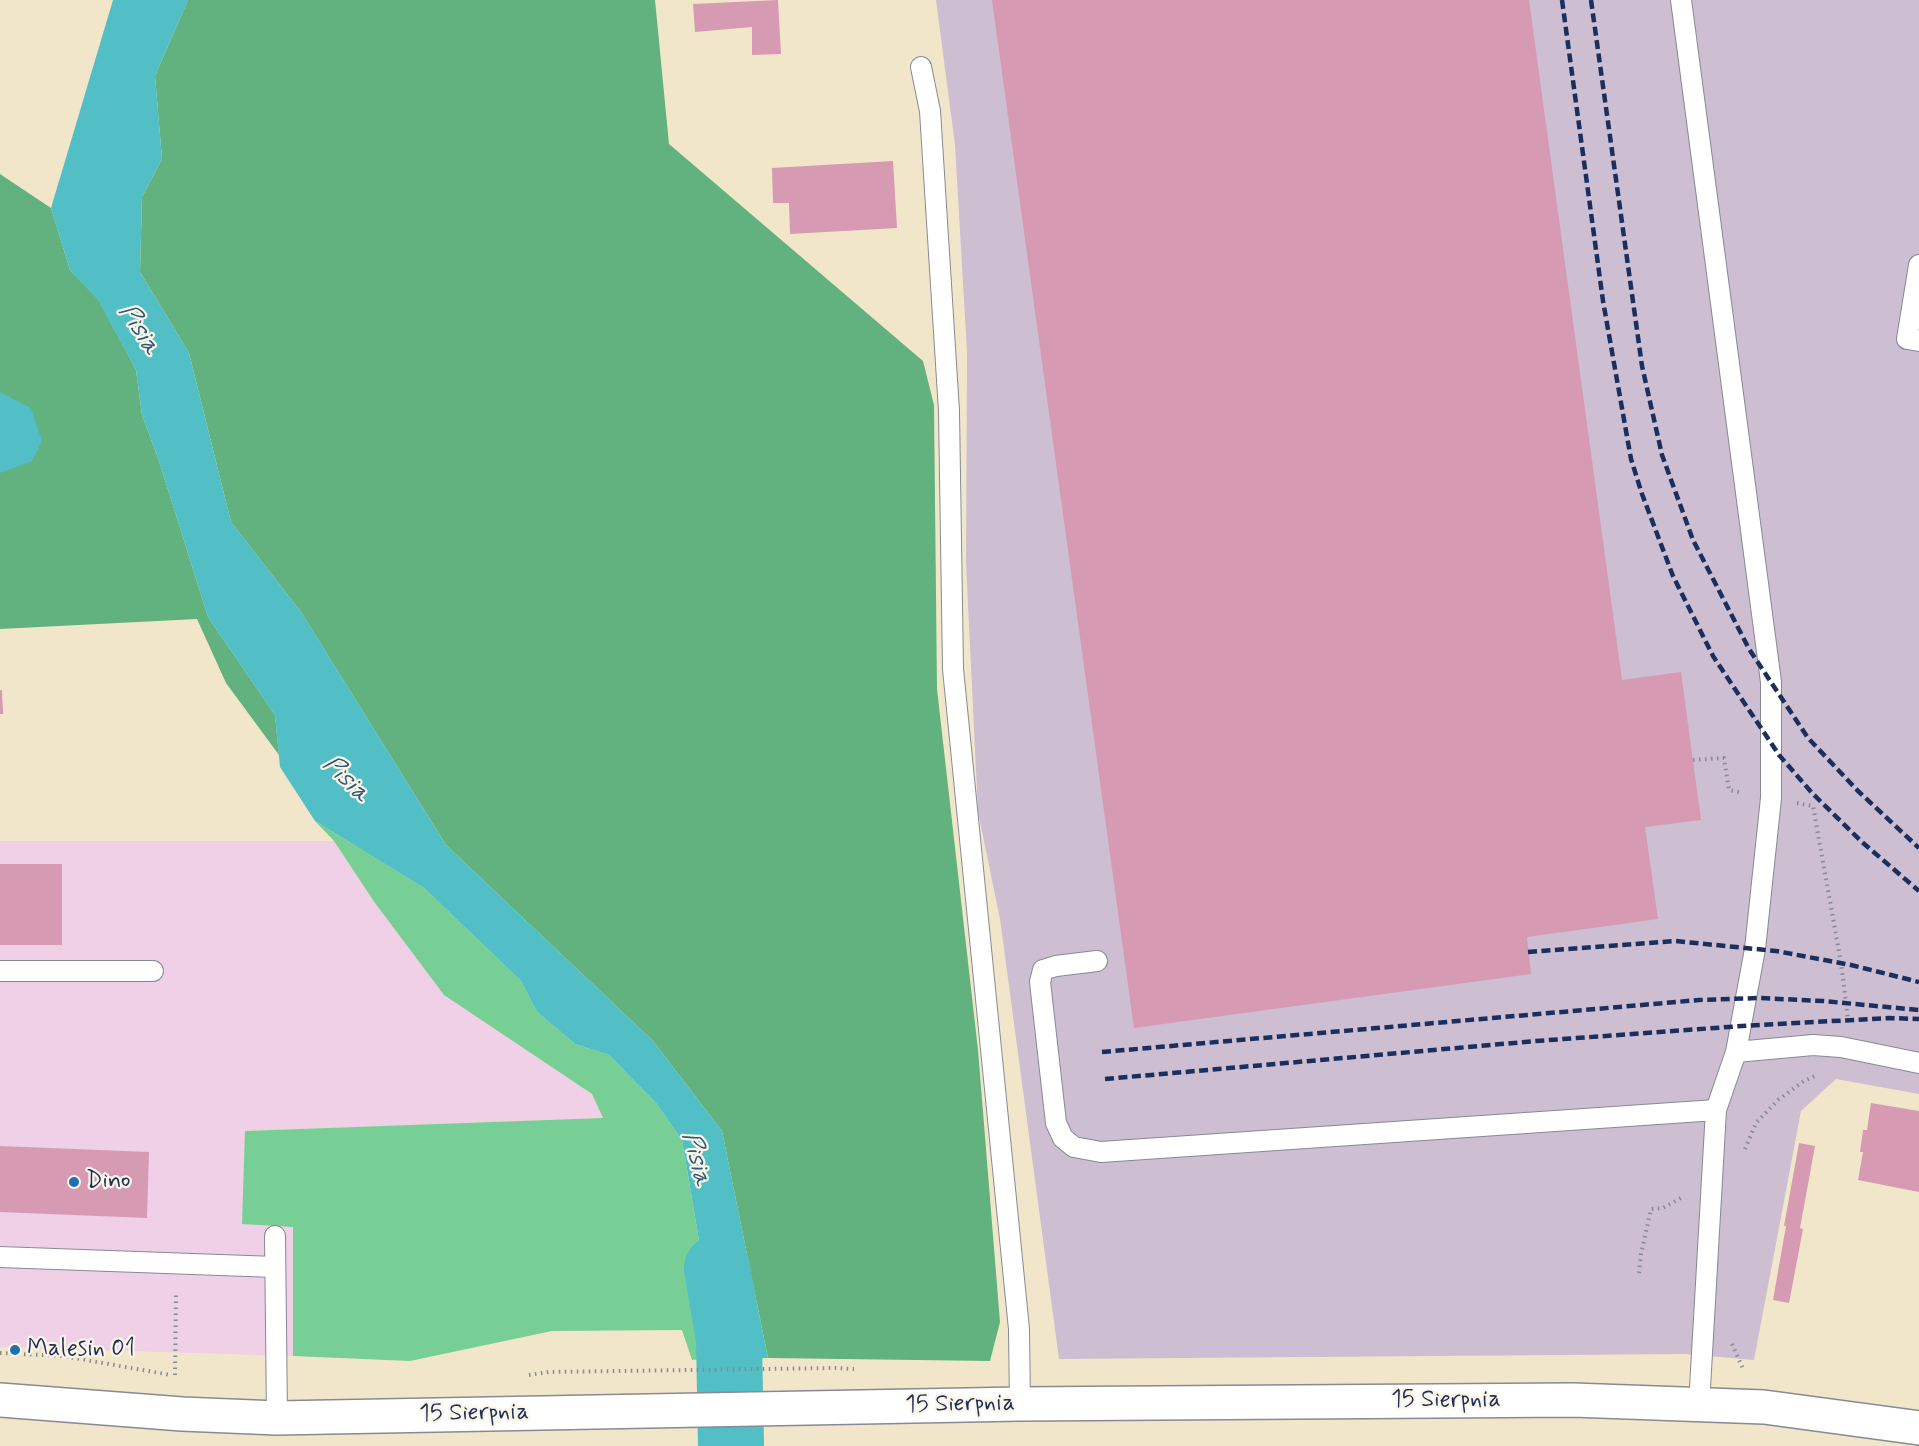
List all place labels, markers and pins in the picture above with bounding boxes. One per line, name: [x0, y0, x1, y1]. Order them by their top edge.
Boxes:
place label: Dino: [86, 1168, 131, 1196]
marker: Dino: [67, 1175, 81, 1189]
place label: Malesin 01: [27, 1336, 135, 1364]
marker: Malesin 01: [8, 1343, 22, 1357]

